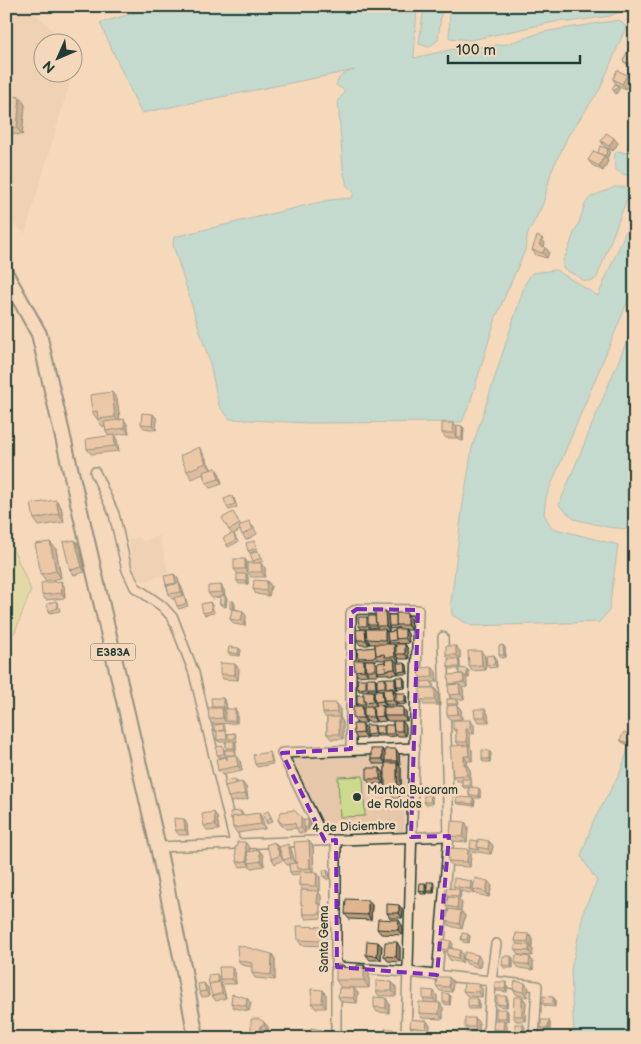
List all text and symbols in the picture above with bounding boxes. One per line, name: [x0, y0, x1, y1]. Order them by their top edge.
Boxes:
north arrow: [32, 32, 82, 82]
scale bar: [448, 32, 581, 64]
text: 100 m: [456, 41, 496, 60]
text: N: [39, 57, 59, 77]
road number: E383A: [90, 644, 136, 660]
place label: Martha Bucaram de Roldos: [367, 783, 458, 812]
marker: Martha Bucaram de Roldos: [351, 791, 363, 803]
street label: 4 de Diciembre: [312, 818, 396, 836]
street label: Santa Gema: [317, 905, 332, 973]

